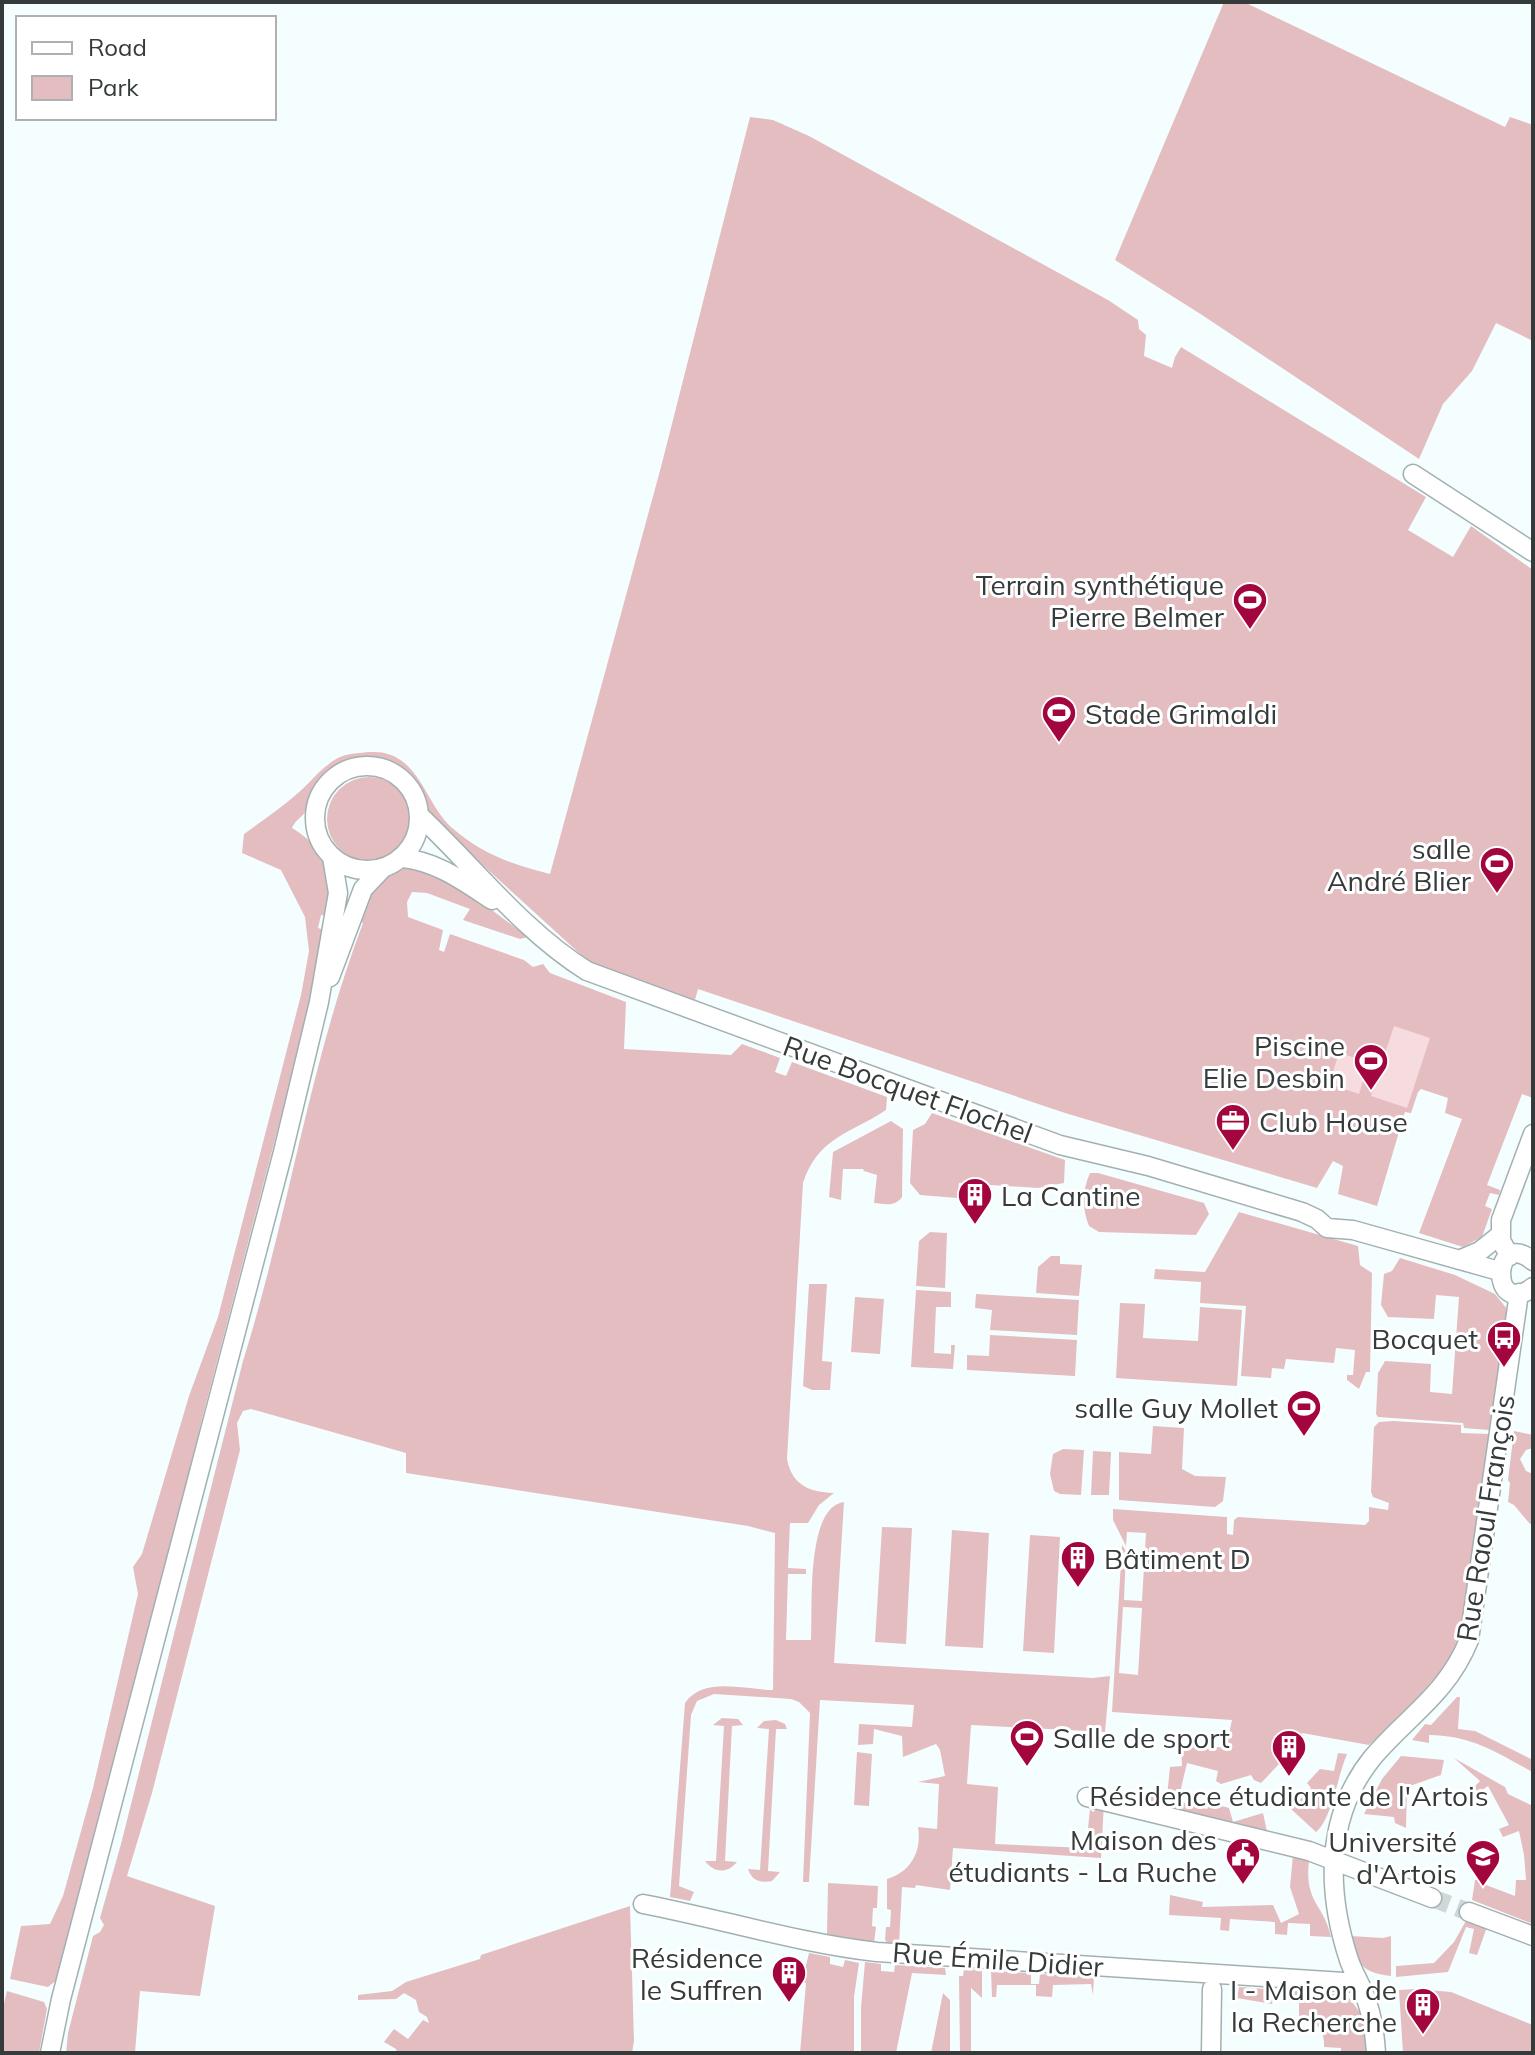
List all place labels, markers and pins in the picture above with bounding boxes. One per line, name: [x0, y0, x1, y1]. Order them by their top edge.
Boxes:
place label: Terrain synthétique Pierre Belmer: [976, 567, 1225, 634]
sports icon: Terrain synthétique Pierre Belmer: [1231, 581, 1269, 631]
sports icon: Stade Grimaldi: [1040, 694, 1078, 744]
place label: Stade Grimaldi: [1085, 696, 1277, 731]
place label: salle André Blier: [1327, 831, 1472, 898]
sports icon: salle André Blier: [1478, 845, 1516, 895]
place label: Piscine Elie Desbin: [1203, 1028, 1345, 1095]
sports icon: Piscine Elie Desbin: [1352, 1042, 1390, 1092]
office icon: Club House: [1214, 1102, 1252, 1152]
place label: Club House: [1259, 1104, 1408, 1139]
building icon: La Cantine: [956, 1176, 994, 1226]
place label: La Cantine: [1001, 1178, 1140, 1213]
bus stop icon: Bocquet: [1485, 1319, 1523, 1369]
place label: Bocquet: [1371, 1321, 1478, 1356]
sports icon: salle Guy Mollet: [1285, 1388, 1323, 1438]
place label: salle Guy Mollet: [1074, 1390, 1278, 1425]
building icon: Bâtiment D: [1059, 1539, 1097, 1589]
place label: Bâtiment D: [1104, 1541, 1251, 1576]
sports icon: Salle de sport: [1008, 1718, 1046, 1768]
place label: Salle de sport: [1053, 1720, 1230, 1755]
building icon: Résidence étudiante de l'Artois: [1270, 1728, 1308, 1778]
place label: Résidence étudiante de l'Artois: [1089, 1778, 1489, 1813]
place label: Maison des étudiants - La Ruche: [948, 1822, 1217, 1889]
place label: Université d'Artois: [1328, 1824, 1457, 1891]
public building icon: Maison des étudiants - La Ruche: [1224, 1836, 1262, 1886]
school or university icon: Université d'Artois: [1464, 1838, 1502, 1888]
place label: Résidence le Suffren: [631, 1940, 763, 2007]
building icon: Résidence le Suffren: [770, 1954, 808, 2004]
place label: I - Maison de la Recherche: [1230, 1972, 1397, 2039]
building icon: I - Maison de la Recherche: [1404, 1986, 1442, 2036]

